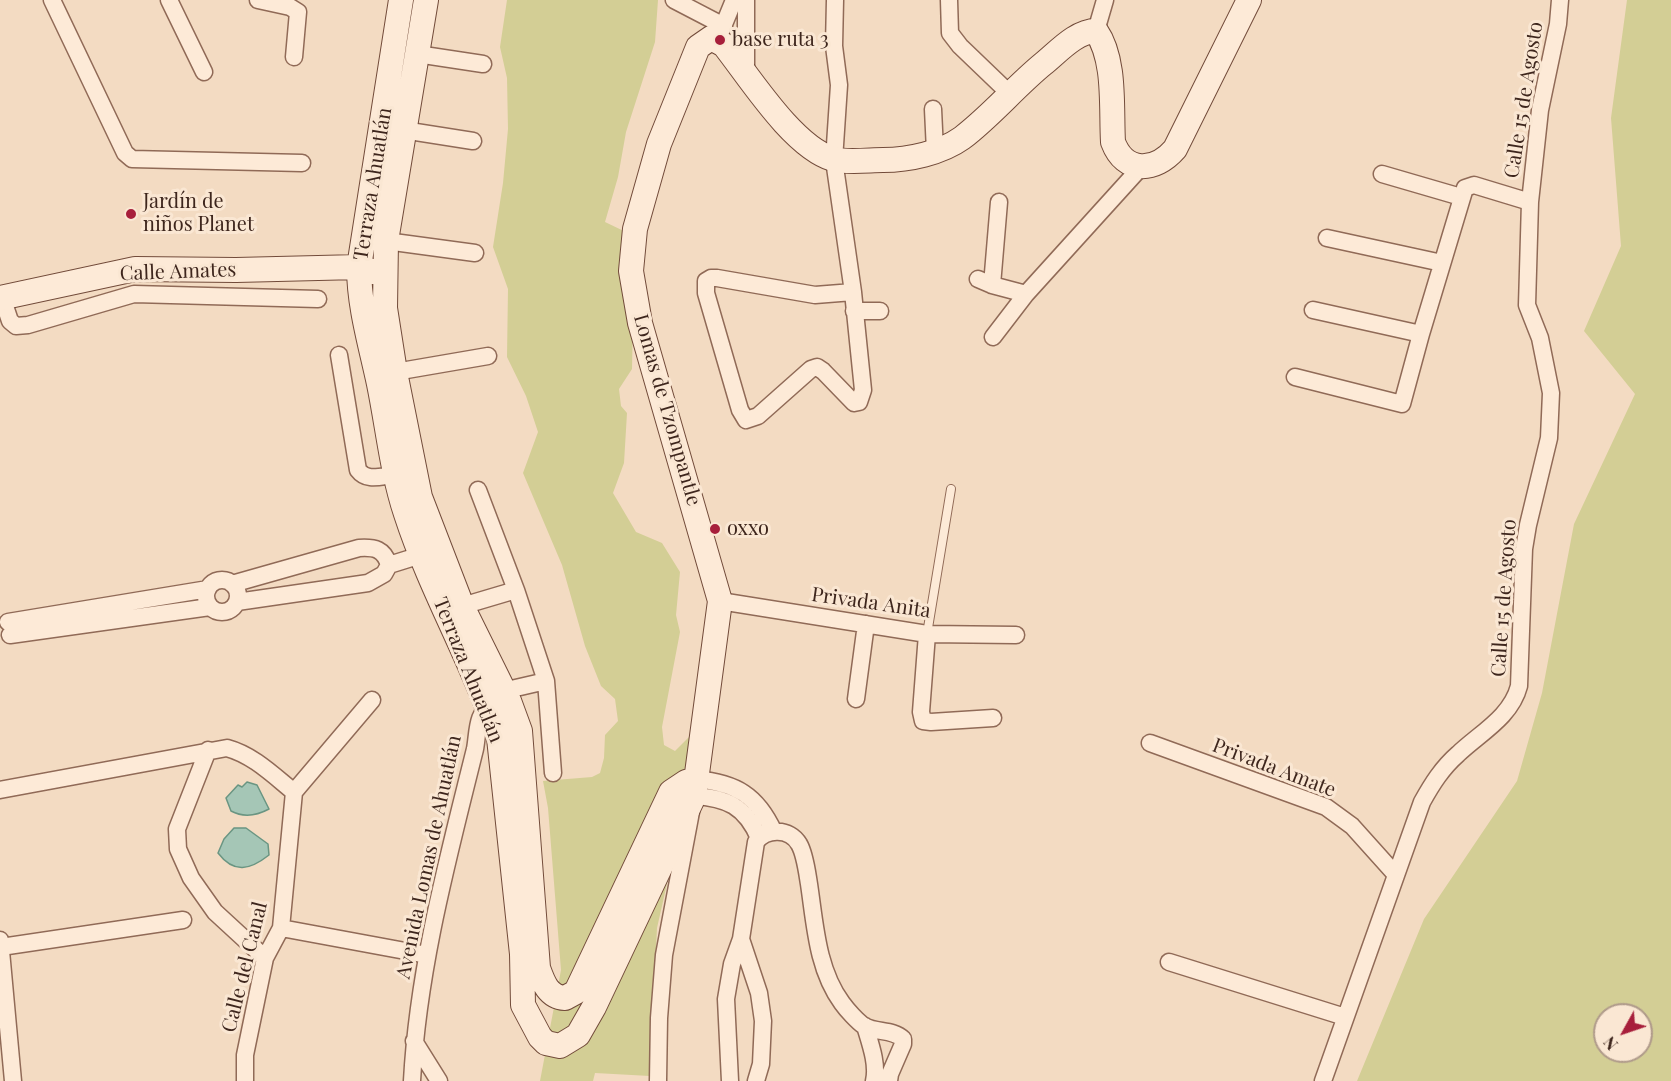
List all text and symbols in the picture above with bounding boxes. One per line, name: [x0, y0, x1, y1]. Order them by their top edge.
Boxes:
street label: Calle 15 de Agosto: [1500, 20, 1548, 180]
place label: base ruta 3: [732, 28, 829, 52]
marker: base ruta 3: [713, 33, 727, 47]
street label: Terraza Ahuatlán: [349, 106, 397, 262]
place label: Jardín de niños Planet: [143, 190, 254, 237]
marker: Jardín de niños Planet: [124, 207, 138, 221]
street label: Calle Amates: [119, 258, 237, 286]
street label: Lomas de Tzompantle: [628, 312, 706, 508]
place label: oxxo: [727, 517, 769, 541]
street label: Calle 15 de Agosto: [1487, 518, 1521, 678]
marker: oxxo: [708, 522, 722, 536]
street label: Privada Anita: [810, 583, 932, 623]
street label: Terraza Ahuatlán: [428, 594, 508, 746]
street label: Avenida Lomas de Ahuatlán: [391, 733, 467, 981]
street label: Privada Amate: [1209, 733, 1339, 803]
street label: Calle del Canal: [217, 899, 273, 1035]
north arrow: [1593, 1003, 1653, 1063]
text: N: [1599, 1032, 1622, 1055]

